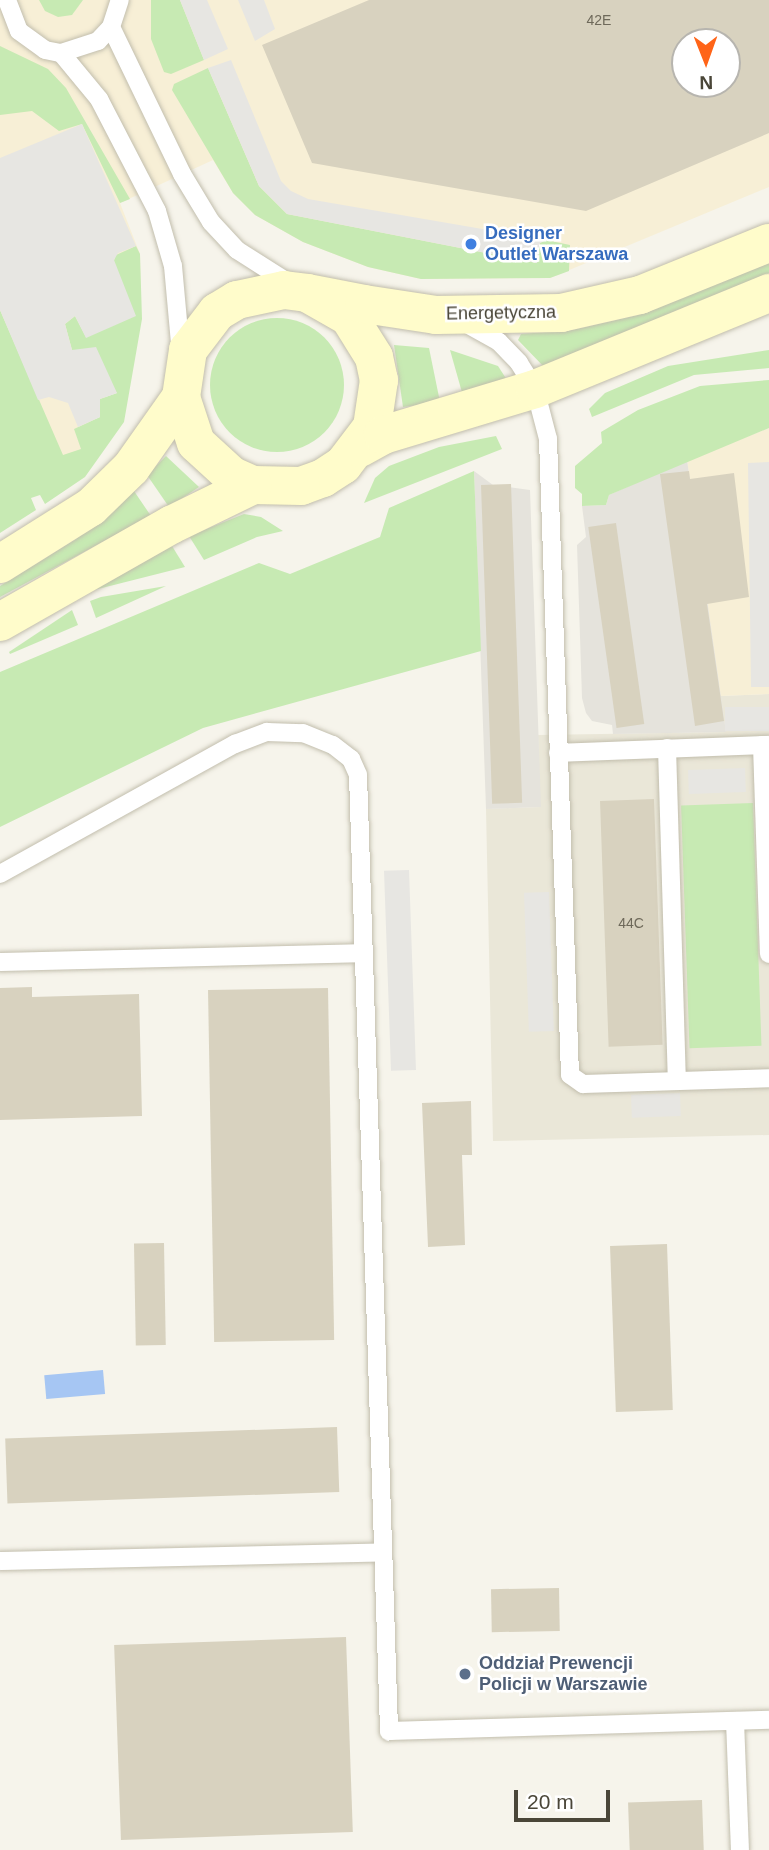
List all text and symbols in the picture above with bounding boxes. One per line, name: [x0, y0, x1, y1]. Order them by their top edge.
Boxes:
house number: 42E: [587, 12, 611, 28]
north arrow: [671, 28, 741, 98]
text: N: [699, 72, 713, 93]
place label: Designer Outlet Warszawa: [485, 223, 628, 266]
marker: Designer Outlet Warszawa: [463, 236, 479, 252]
street label: Energetyczna: [446, 301, 556, 325]
house number: 44C: [618, 915, 644, 931]
place label: Oddział Prewencji Policji w Warszawie: [479, 1653, 647, 1696]
marker: Oddział Prewencji Policji w Warszawie: [457, 1666, 473, 1682]
scale bar: [517, 1776, 613, 1820]
text: 20 m: [527, 1790, 574, 1813]

